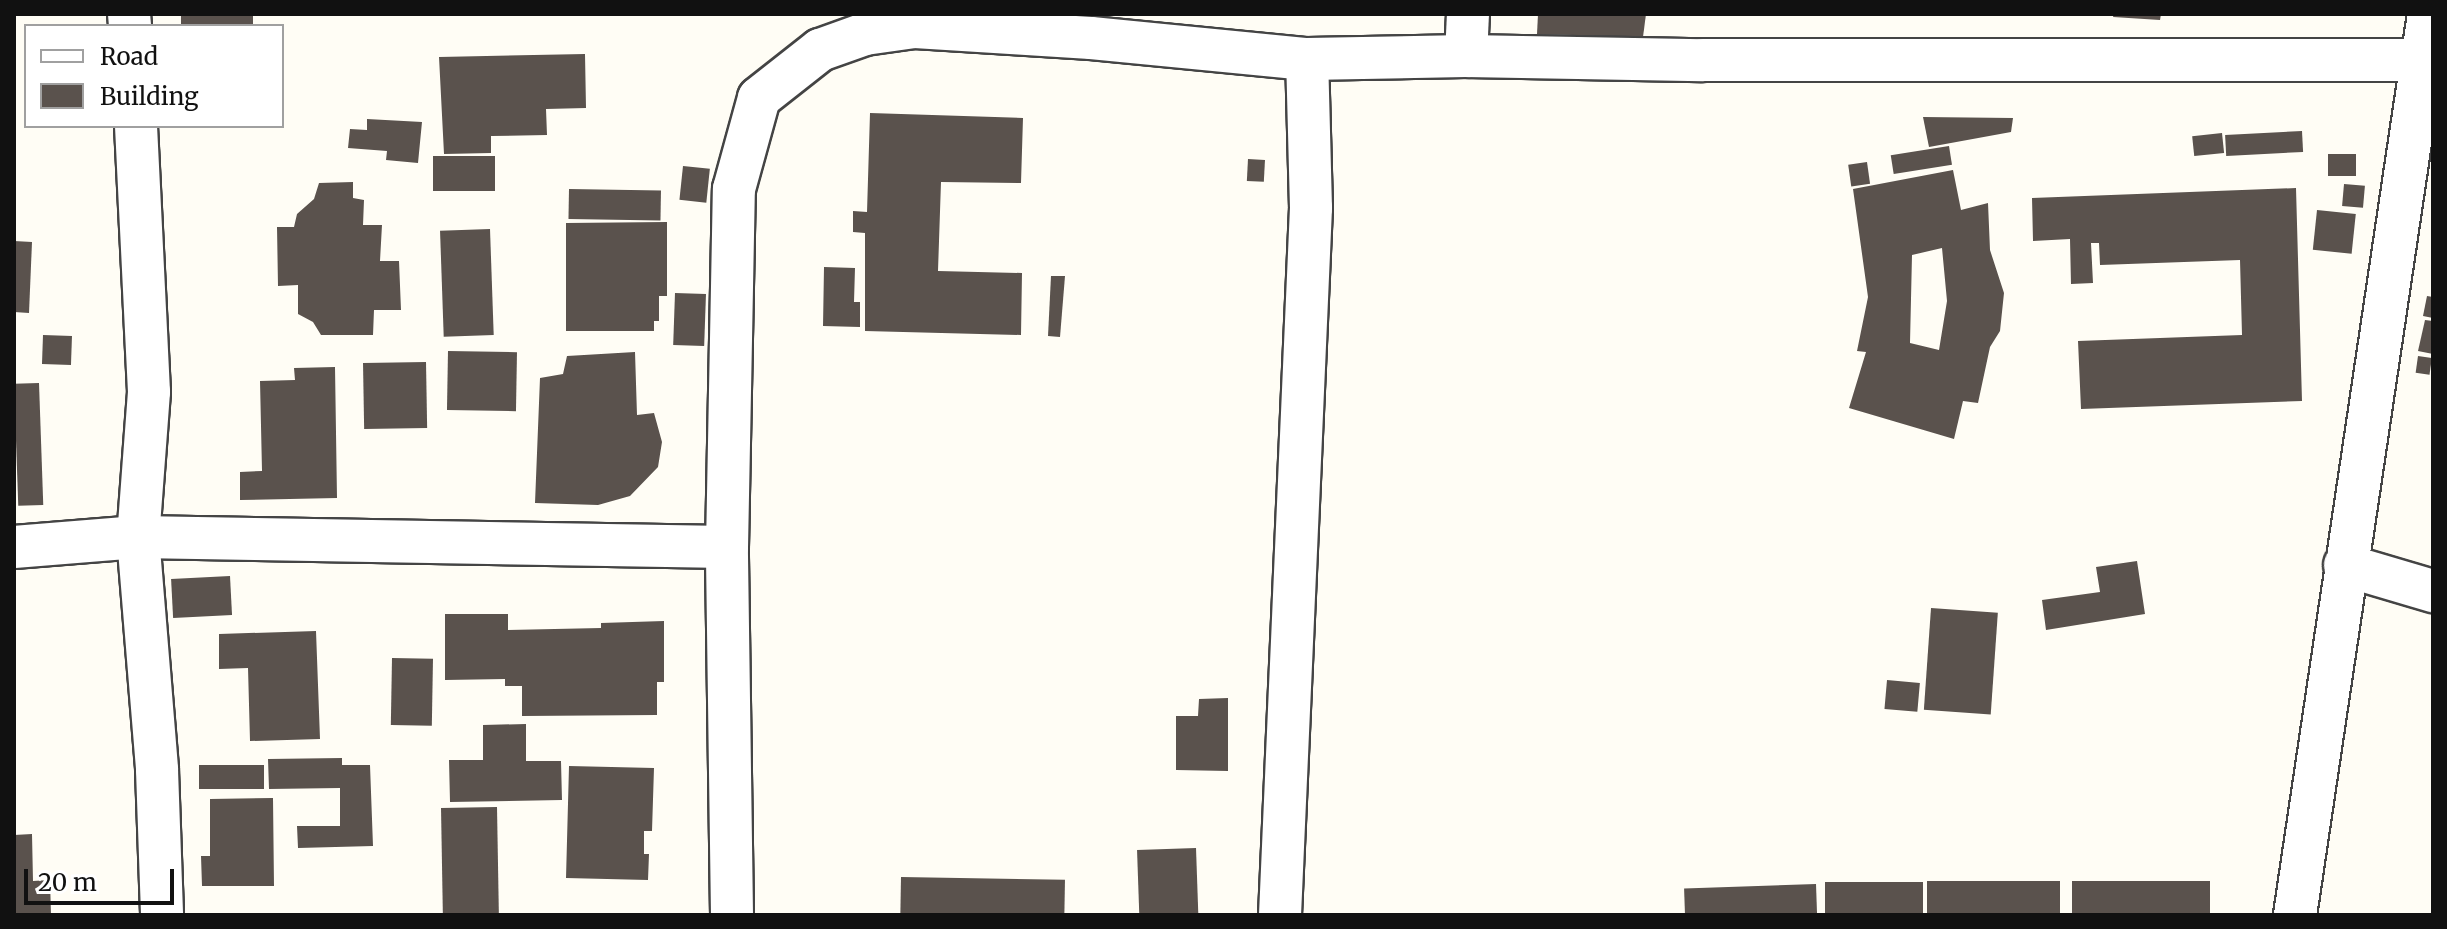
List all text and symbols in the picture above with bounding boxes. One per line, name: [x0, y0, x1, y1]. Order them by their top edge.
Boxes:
legend: [24, 24, 284, 128]
text: Road: [100, 41, 158, 72]
text: Building: [100, 81, 199, 112]
scale bar: [28, 853, 178, 903]
text: 20 m: [38, 867, 97, 898]

